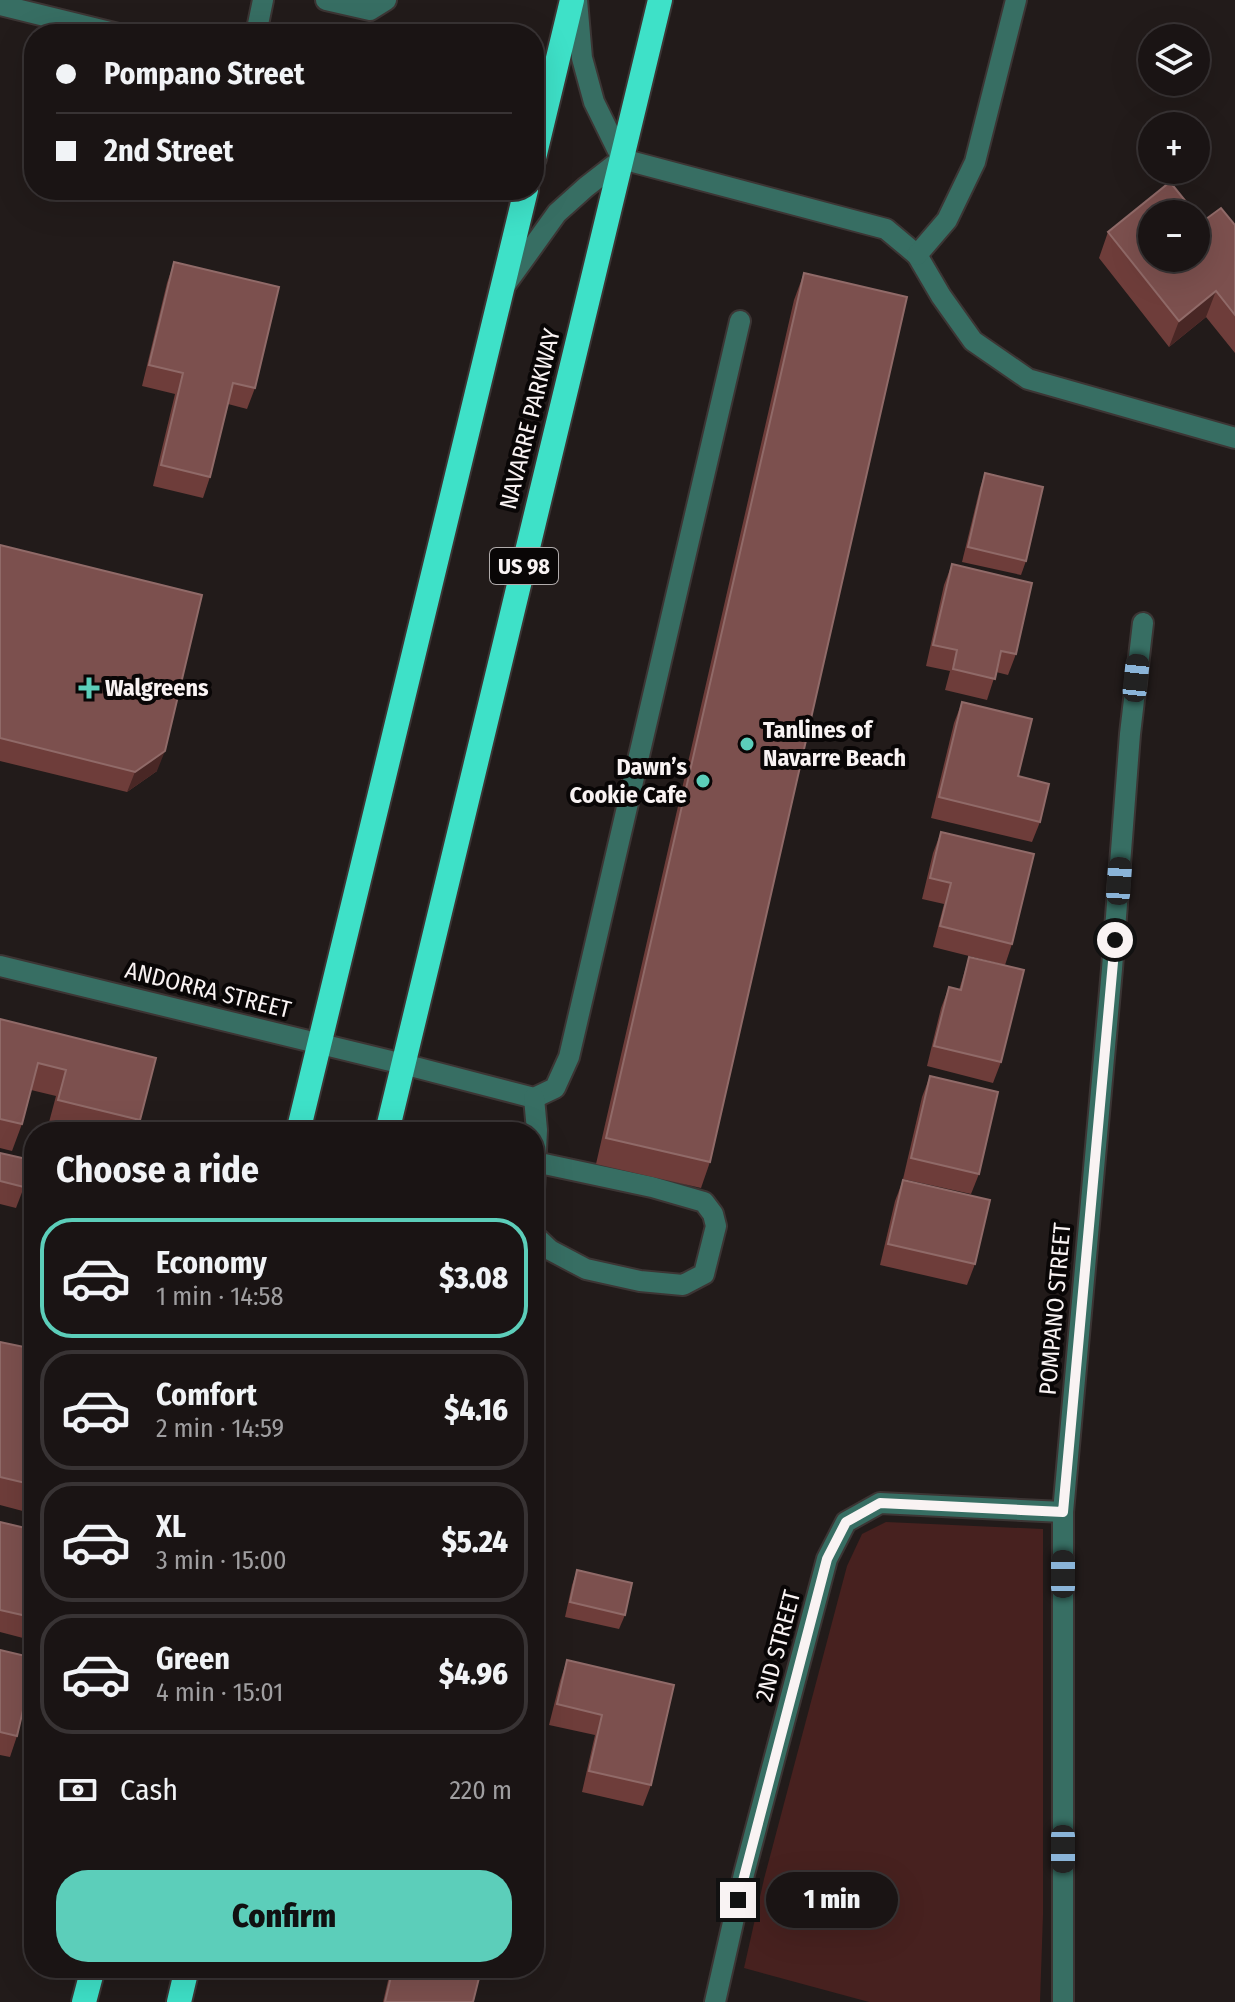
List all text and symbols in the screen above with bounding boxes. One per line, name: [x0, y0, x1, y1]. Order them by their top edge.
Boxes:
map controls: [1138, 24, 1210, 272]
button: layers: [1138, 24, 1210, 96]
text: Pompano Street: [104, 56, 305, 92]
button: +: [1138, 112, 1210, 184]
text: 2nd Street: [104, 133, 233, 169]
button: −: [1138, 200, 1210, 272]
street label: NAVARRE PARKWAY: [494, 326, 566, 512]
road number: US 98: [490, 548, 558, 584]
car: [1122, 653, 1150, 703]
place label: Walgreens: [105, 674, 209, 702]
marker: Walgreens: [80, 679, 98, 697]
place label: Tanlines of Navarre Beach: [763, 716, 906, 772]
marker: Tanlines of Navarre Beach: [738, 735, 756, 753]
place label: Dawn’s Cookie Cafe: [570, 753, 687, 809]
marker: Dawn’s Cookie Cafe: [694, 772, 712, 790]
car: [1105, 856, 1133, 906]
route start: [1097, 922, 1133, 958]
street label: ANDORRA STREET: [122, 956, 294, 1024]
text: Choose a ride: [56, 1148, 259, 1192]
street label: POMPANO STREET: [1034, 1222, 1076, 1396]
icon: car: [60, 1242, 132, 1314]
text: Economy: [156, 1245, 267, 1281]
text: $3.08: [439, 1260, 508, 1296]
text: 1 min · 14:58: [156, 1281, 284, 1312]
icon: car: [60, 1374, 132, 1446]
text: Comfort: [156, 1377, 257, 1413]
text: $4.16: [444, 1392, 508, 1428]
text: 2 min · 14:59: [156, 1413, 284, 1444]
icon: car: [60, 1506, 132, 1578]
text: XL: [156, 1509, 186, 1545]
text: $5.24: [442, 1524, 508, 1560]
text: 3 min · 15:00: [156, 1545, 287, 1576]
car: [1051, 1550, 1075, 1598]
street label: 2ND STREET: [750, 1587, 806, 1705]
icon: car: [60, 1638, 132, 1710]
text: Green: [156, 1641, 230, 1677]
text: $4.96: [439, 1656, 508, 1692]
text: 4 min · 15:01: [156, 1677, 283, 1708]
icon: cash: [56, 1768, 100, 1812]
text: Cash: [120, 1772, 178, 1808]
text: 220 m: [449, 1775, 512, 1806]
car: [1051, 1825, 1075, 1873]
button: Confirm: [56, 1870, 512, 1962]
callout: 1 min: [766, 1872, 898, 1928]
route end: [720, 1882, 756, 1918]
text: 1 min: [804, 1884, 860, 1915]

